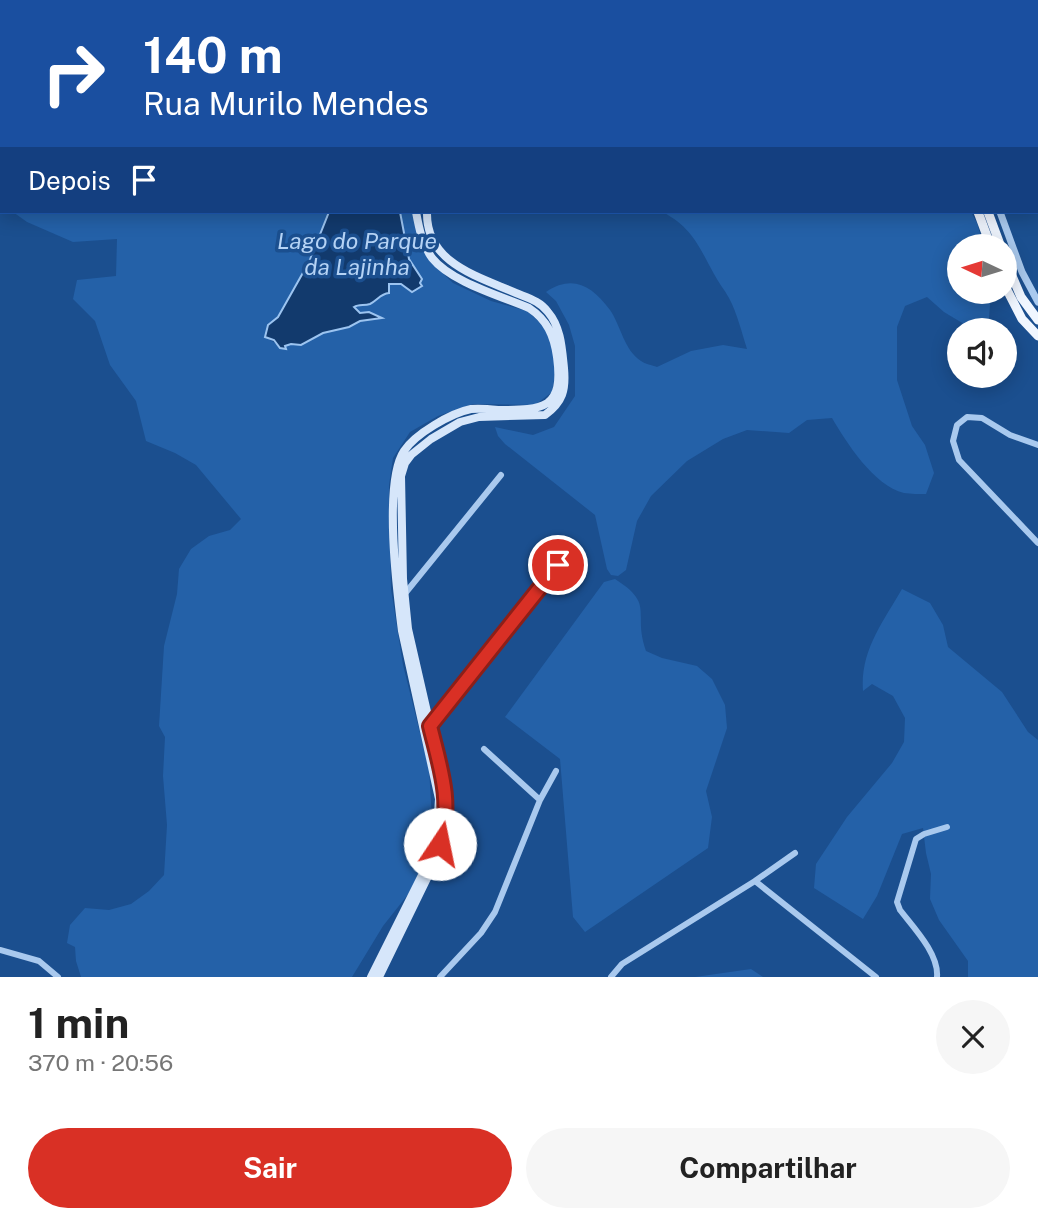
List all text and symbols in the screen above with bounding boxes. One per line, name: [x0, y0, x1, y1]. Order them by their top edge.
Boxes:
text: 140 m: [143, 26, 283, 84]
icon: right: [28, 28, 119, 119]
text: Rua Murilo Mendes: [143, 85, 429, 122]
icon: arrive: [125, 161, 163, 199]
text: Depois: [28, 165, 111, 196]
water label: Lago do Parque da Lajinha: [277, 227, 437, 280]
north arrow: [947, 234, 1017, 304]
map controls: [947, 234, 1017, 388]
button: sound: [947, 318, 1017, 388]
pin: [528, 535, 588, 595]
icon: arrive: [539, 546, 577, 584]
position arrow: [403, 807, 477, 881]
text: 1 min: [28, 998, 129, 1047]
button: close: [936, 1000, 1010, 1074]
text: 370 m · 20:56: [28, 1049, 173, 1076]
button: Sair: [28, 1128, 512, 1208]
button: Compartilhar: [526, 1128, 1010, 1208]

